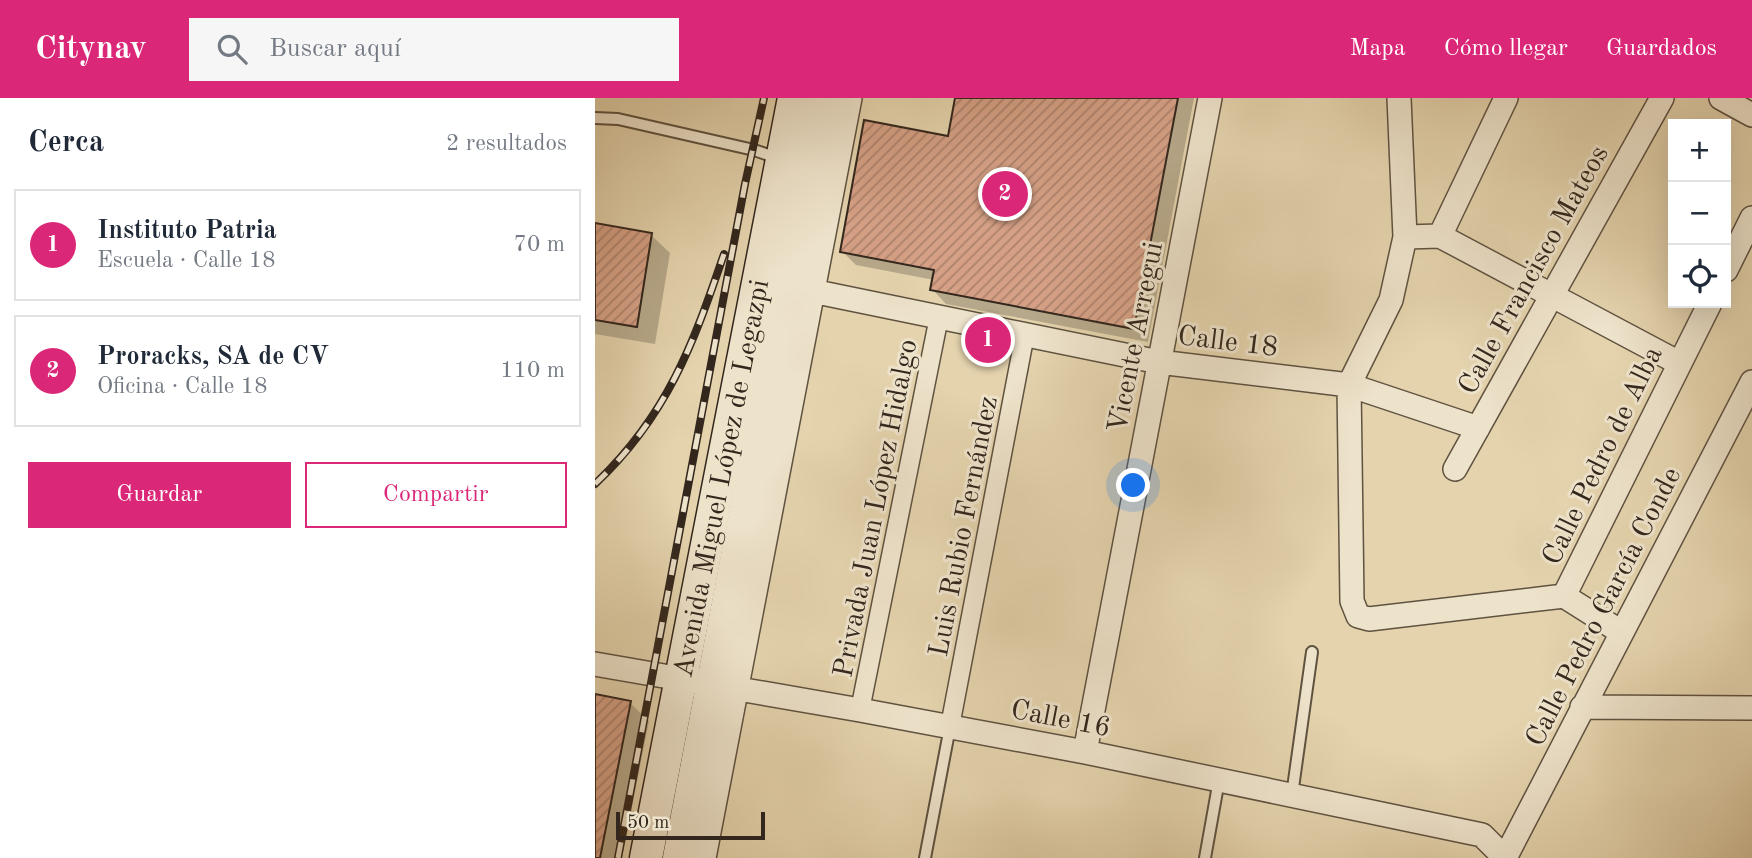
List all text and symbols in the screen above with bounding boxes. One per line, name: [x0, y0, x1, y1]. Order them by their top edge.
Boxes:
search box: [189, 18, 679, 81]
icon: search: [213, 30, 251, 68]
text: Citynav: [35, 33, 147, 66]
text: Buscar aquí: [269, 36, 401, 62]
text: Mapa: [1349, 37, 1406, 61]
text: Cómo llegar: [1444, 37, 1568, 61]
text: Guardados: [1606, 37, 1717, 61]
map controls: [1668, 119, 1731, 308]
button: +: [1668, 119, 1731, 182]
text: Cerca: [28, 128, 104, 158]
text: 2 resultados: [446, 132, 567, 155]
street label: Calle Francisco Mateos: [1455, 141, 1615, 400]
pin: 2: [982, 168, 1028, 220]
button: −: [1668, 182, 1731, 245]
text: Instituto Patria: [97, 218, 277, 244]
text: 1: [46, 233, 60, 256]
text: 70 m: [514, 233, 565, 256]
street label: Vicente Arregui: [1105, 240, 1169, 435]
button: locate: [1668, 245, 1731, 308]
text: Escuela · Calle 18: [97, 249, 276, 272]
street label: Avenida Miguel López de Legazpi: [670, 277, 775, 680]
pin: 1: [965, 314, 1011, 366]
street label: Calle 18: [1176, 323, 1279, 363]
street label: Privada Juan López Hidalgo: [830, 337, 923, 680]
street label: Calle Pedro de Alba: [1539, 343, 1669, 570]
text: Proracks, SA de CV: [97, 344, 329, 370]
text: 2: [46, 359, 60, 382]
text: 110 m: [500, 359, 565, 382]
text: Oficina · Calle 18: [97, 375, 268, 398]
street label: Luis Rubio Fernández: [926, 394, 1004, 659]
button: Guardar: [28, 462, 291, 528]
button: Compartir: [305, 462, 567, 528]
street label: Calle Pedro García Conde: [1522, 463, 1687, 751]
your location: [1116, 468, 1150, 502]
street label: Calle 16: [1008, 697, 1113, 743]
scale bar: [616, 809, 765, 841]
text: 50 m: [627, 814, 669, 833]

